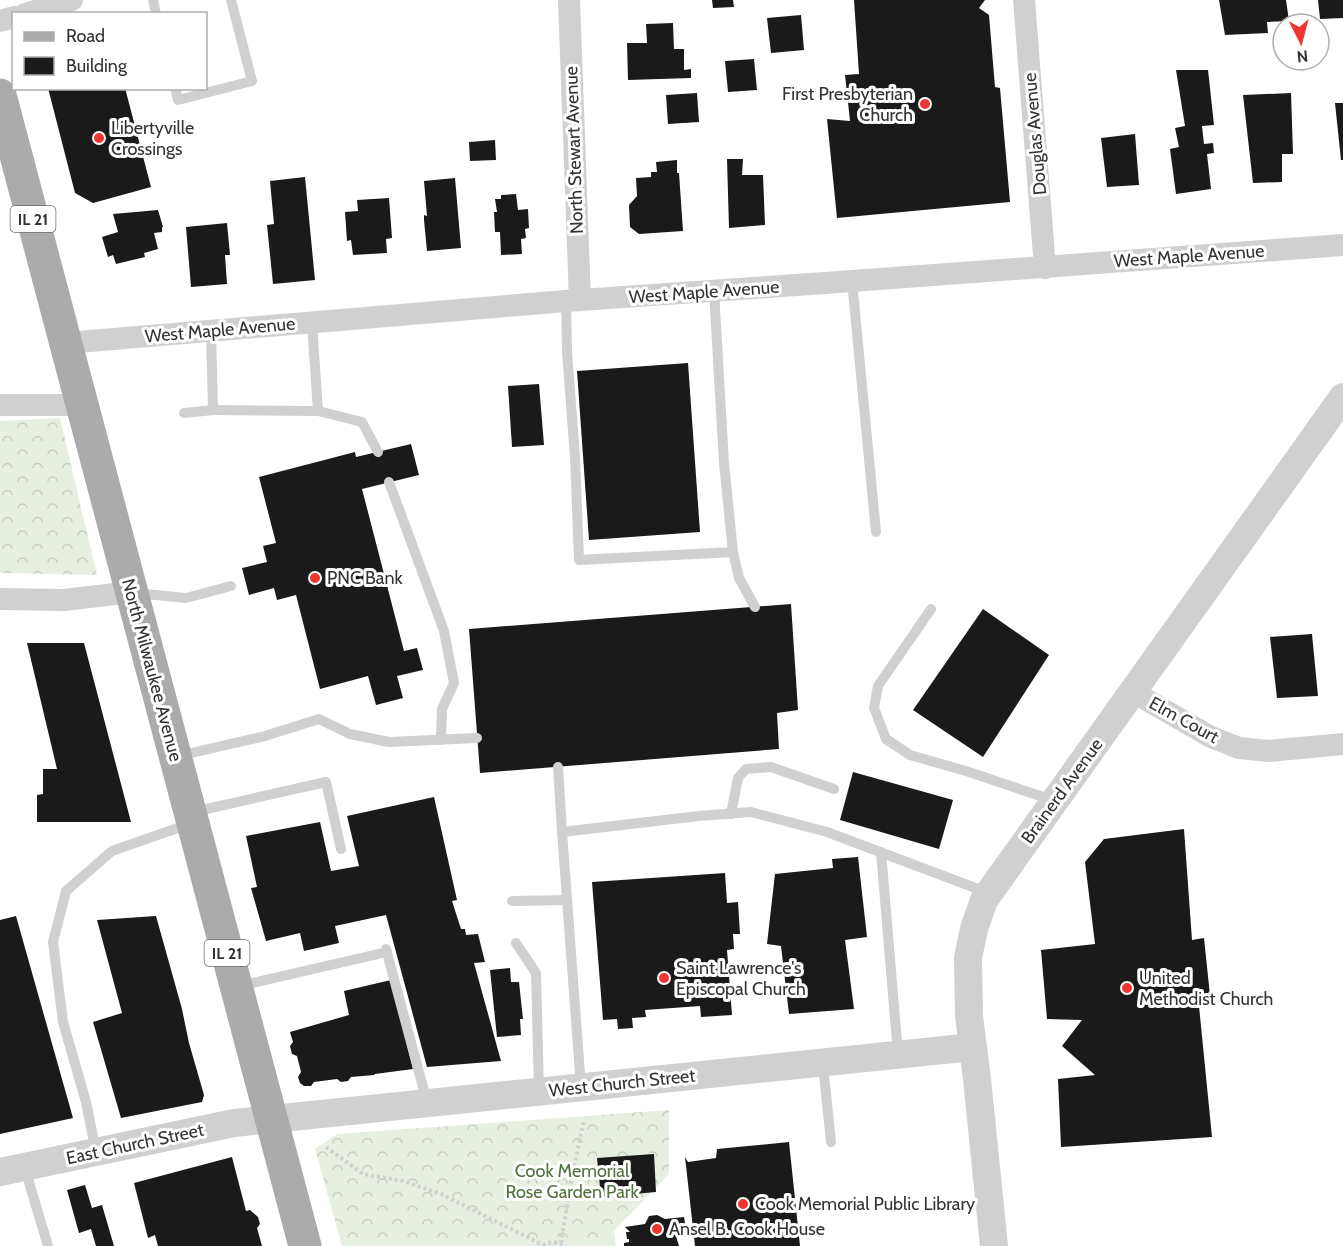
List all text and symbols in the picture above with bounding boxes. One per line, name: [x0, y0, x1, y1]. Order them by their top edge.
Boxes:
legend: [12, 12, 207, 90]
north arrow: [1271, 12, 1331, 72]
text: Road: [66, 25, 105, 47]
text: N: [1296, 46, 1309, 66]
text: Building: [66, 55, 128, 77]
street label: North Stewart Avenue: [560, 66, 588, 234]
street label: Douglas Avenue: [1019, 72, 1051, 196]
place label: First Presbyterian Church: [782, 83, 913, 126]
marker: First Presbyterian Church: [918, 97, 932, 111]
place label: Libertyville Crossings: [111, 117, 194, 160]
marker: Libertyville Crossings: [92, 131, 106, 145]
road number: IL 21: [10, 206, 56, 232]
street label: West Maple Avenue: [1113, 240, 1265, 272]
street label: West Maple Avenue: [628, 276, 780, 308]
street label: West Maple Avenue: [144, 312, 296, 348]
place label: PNC Bank: [327, 567, 404, 589]
marker: PNC Bank: [308, 571, 322, 585]
street label: North Milwaukee Avenue: [117, 576, 187, 764]
street label: Elm Court: [1145, 692, 1223, 748]
street label: Brainerd Avenue: [1017, 734, 1107, 848]
road number: IL 21: [204, 940, 250, 966]
place label: Saint Lawrence's Episcopal Church: [676, 957, 806, 1000]
place label: United Methodist Church: [1139, 967, 1273, 1010]
marker: Saint Lawrence's Episcopal Church: [657, 971, 671, 985]
marker: United Methodist Church: [1120, 981, 1134, 995]
street label: West Church Street: [548, 1064, 696, 1102]
street label: East Church Street: [64, 1119, 206, 1169]
park label: Cook Memorial Rose Garden Park: [505, 1160, 639, 1203]
place label: Cook Memorial Public Library: [755, 1193, 975, 1215]
marker: Cook Memorial Public Library: [736, 1197, 750, 1211]
place label: Ansel B. Cook House: [669, 1218, 825, 1240]
marker: Ansel B. Cook House: [650, 1222, 664, 1236]

